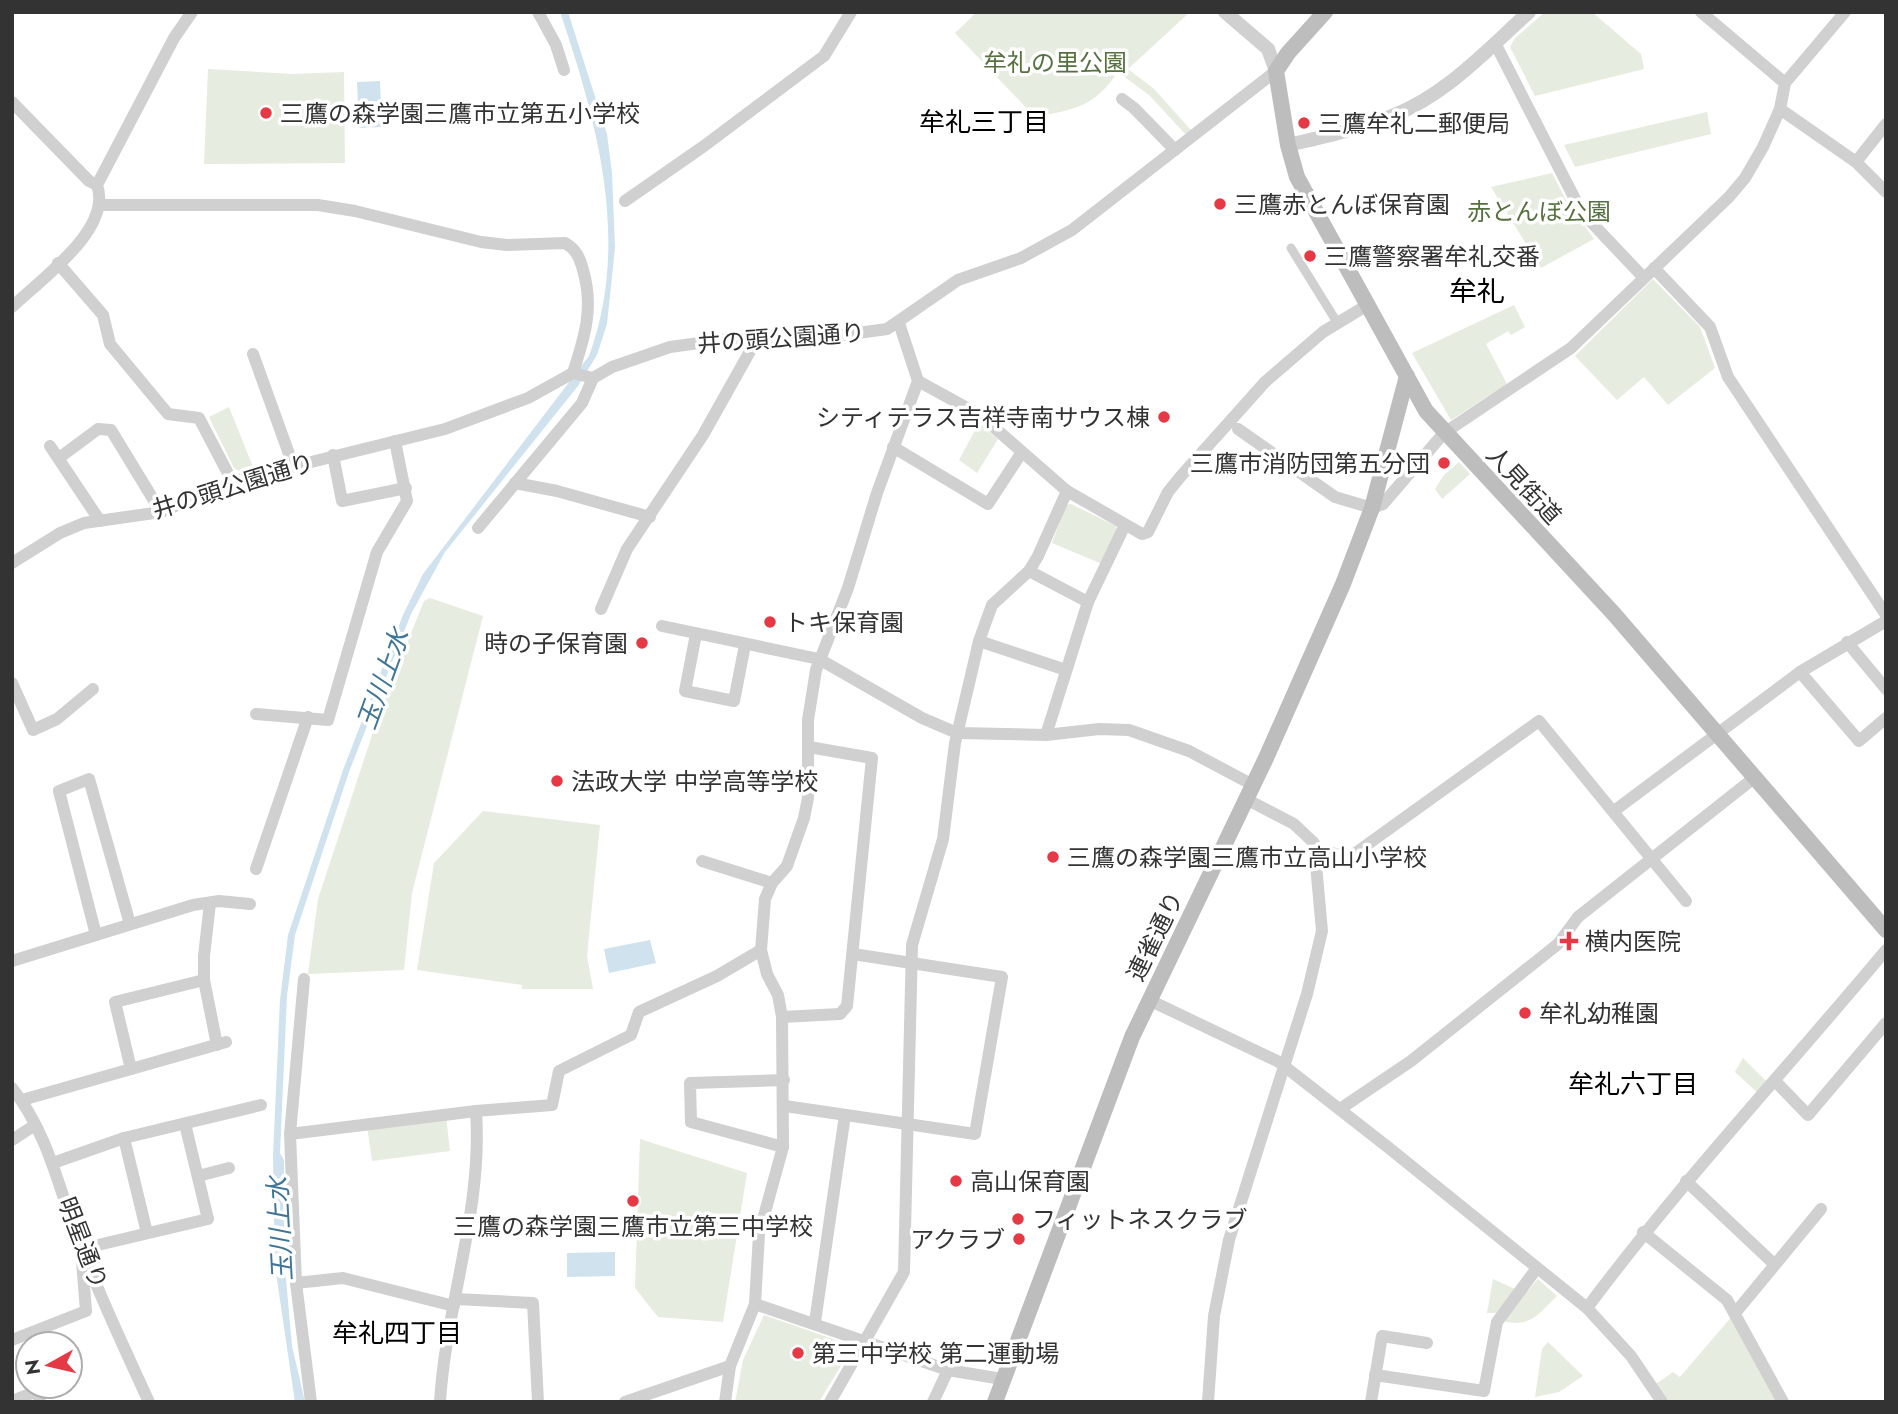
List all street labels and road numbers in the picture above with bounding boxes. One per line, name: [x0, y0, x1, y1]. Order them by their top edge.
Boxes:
street label: 井の頭公園通り: [696, 315, 866, 361]
street label: 人見街道: [1478, 438, 1570, 532]
street label: 井の頭公園通り: [148, 445, 318, 527]
street label: 連雀通り: [1118, 885, 1192, 987]
street label: 明星通り: [49, 1192, 117, 1294]

